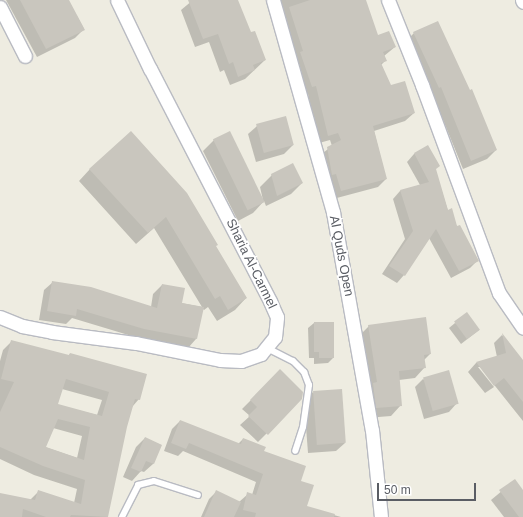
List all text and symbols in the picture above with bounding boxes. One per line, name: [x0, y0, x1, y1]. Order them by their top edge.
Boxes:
street label: Al Quds Open: [326, 214, 356, 298]
street label: Sharia Al-Carmel: [222, 216, 280, 312]
scale bar: [379, 475, 478, 501]
text: 50 m: [384, 483, 411, 497]

